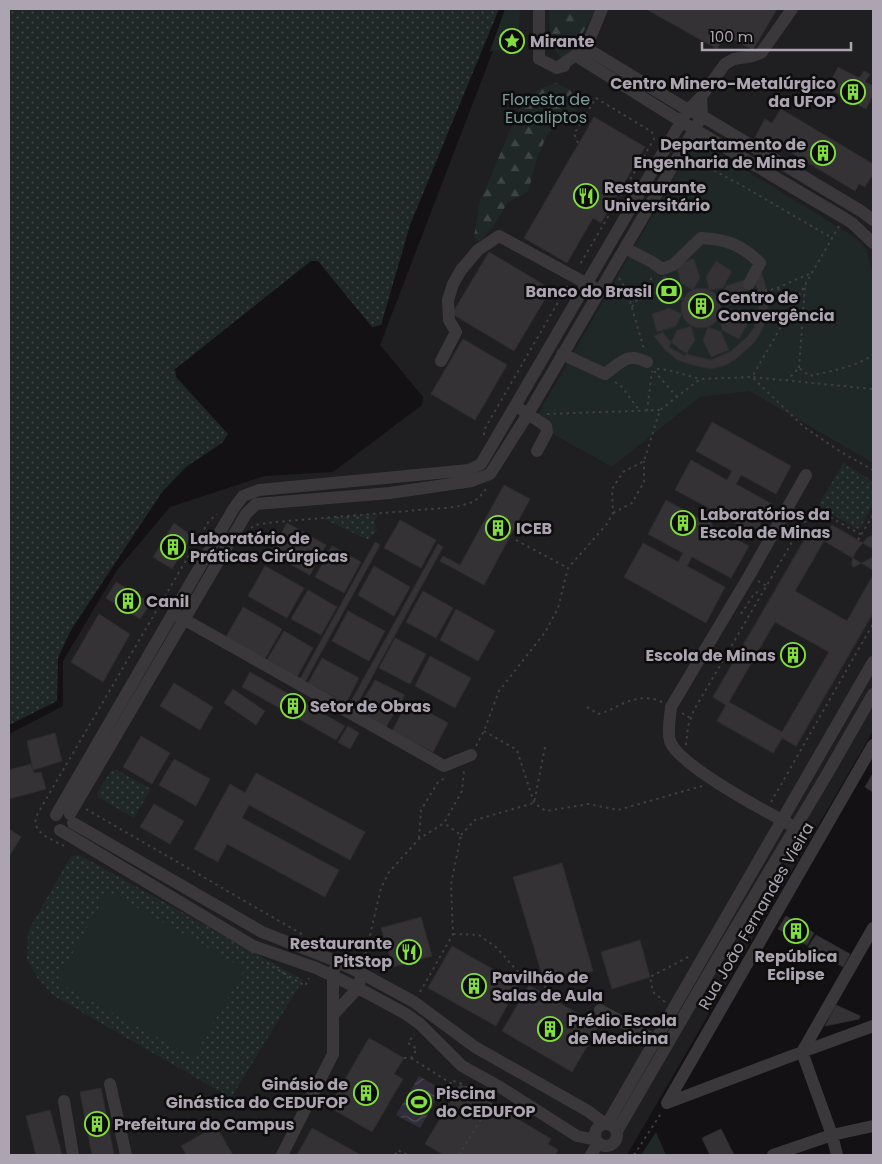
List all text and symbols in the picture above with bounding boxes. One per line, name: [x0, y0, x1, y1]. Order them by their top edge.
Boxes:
scale bar: [702, 20, 851, 52]
text: 100 m: [710, 26, 753, 47]
place icon: Mirante: [499, 28, 525, 54]
place label: Mirante: [530, 30, 594, 53]
place label: Centro Minero-Metalúrgico da UFOP: [610, 72, 836, 113]
building icon: Centro Minero-Metalúrgico da UFOP: [840, 79, 866, 105]
park label: Floresta de Eucaliptos: [502, 88, 590, 129]
place label: Departamento de Engenharia de Minas: [633, 133, 806, 174]
building icon: Departamento de Engenharia de Minas: [810, 140, 836, 166]
place label: Restaurante Universitário: [604, 176, 710, 217]
restaurant icon: Restaurante Universitário: [573, 183, 599, 209]
bank icon: Banco do Brasil: [656, 278, 682, 304]
place label: Banco do Brasil: [525, 280, 652, 303]
place label: Centro de Convergência: [718, 286, 835, 327]
building icon: Centro de Convergência: [688, 293, 714, 319]
place label: Laboratórios da Escola de Minas: [700, 503, 831, 544]
building icon: Laboratórios da Escola de Minas: [670, 510, 696, 536]
building icon: ICEB: [485, 515, 511, 541]
place label: ICEB: [516, 517, 552, 540]
place label: Laboratório de Práticas Cirúrgicas: [190, 527, 348, 568]
building icon: Laboratório de Práticas Cirúrgicas: [160, 534, 186, 560]
building icon: Canil: [115, 588, 141, 614]
place label: Canil: [146, 590, 189, 613]
building icon: Escola de Minas: [780, 642, 806, 668]
place label: Escola de Minas: [645, 644, 776, 667]
building icon: Setor de Obras: [280, 693, 306, 719]
place label: Setor de Obras: [310, 695, 431, 718]
street label: Rua João Fernandes Vieira: [693, 818, 819, 1014]
building icon: República Eclipse: [783, 918, 809, 944]
place label: Restaurante PitStop: [290, 932, 392, 973]
restaurant icon: Restaurante PitStop: [396, 939, 422, 965]
place label: República Eclipse: [755, 945, 837, 986]
place label: Pavilhão de Salas de Aula: [492, 966, 603, 1007]
building icon: Pavilhão de Salas de Aula: [461, 973, 487, 999]
place label: Prédio Escola de Medicina: [568, 1009, 677, 1050]
building icon: Prédio Escola de Medicina: [537, 1016, 563, 1042]
place label: Ginásio de Ginástica do CEDUFOP: [166, 1073, 348, 1114]
building icon: Ginásio de Ginástica do CEDUFOP: [353, 1080, 379, 1106]
place label: Piscina do CEDUFOP: [436, 1082, 536, 1123]
sports icon: Piscina do CEDUFOP: [406, 1089, 432, 1115]
building icon: Prefeitura do Campus: [84, 1111, 110, 1137]
place label: Prefeitura do Campus: [114, 1113, 295, 1136]

